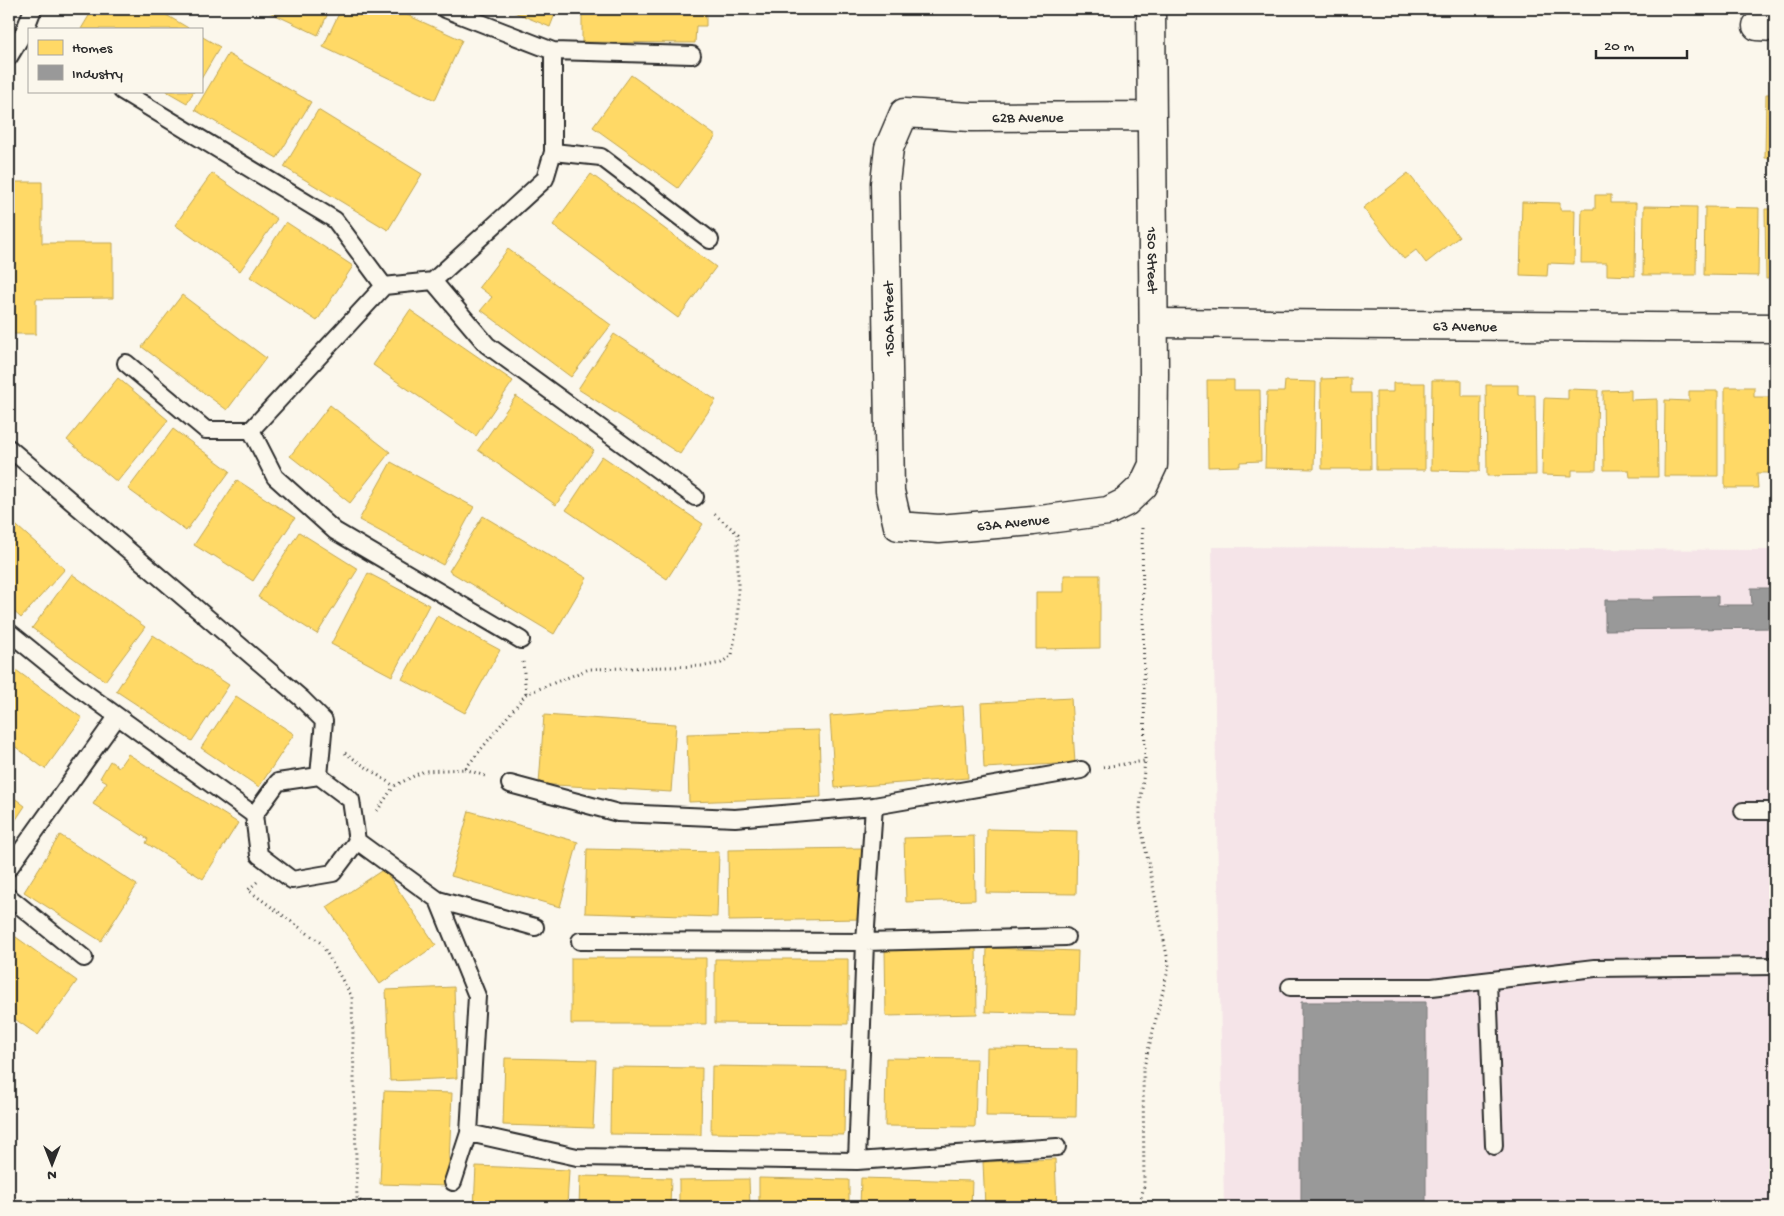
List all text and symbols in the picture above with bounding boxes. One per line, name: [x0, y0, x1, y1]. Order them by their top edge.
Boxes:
legend: [28, 28, 202, 92]
scale bar: [1596, 28, 1688, 60]
text: 20 m: [1604, 38, 1634, 56]
text: Homes: [72, 40, 113, 58]
text: Industry: [72, 66, 124, 84]
street label: 62B Avenue: [992, 109, 1064, 128]
street label: 150 Street: [1142, 226, 1160, 295]
street label: 150A Street: [880, 280, 900, 358]
street label: 63 Avenue: [1433, 318, 1497, 337]
street label: 63A Avenue: [976, 511, 1051, 537]
north arrow: [28, 1138, 78, 1188]
text: N: [47, 1166, 57, 1183]

